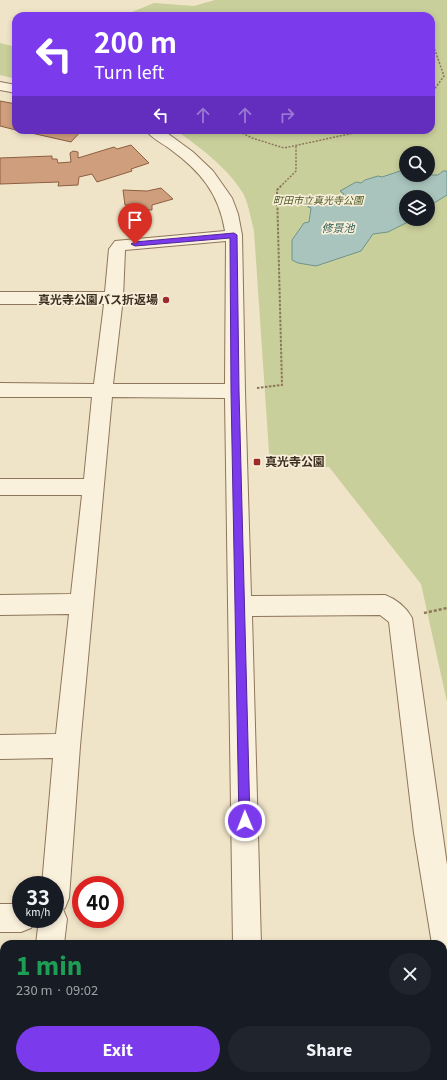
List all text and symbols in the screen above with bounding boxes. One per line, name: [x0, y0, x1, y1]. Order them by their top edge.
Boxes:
text: 200 m: [94, 21, 177, 61]
icon: left: [28, 28, 80, 80]
text: Turn left: [94, 58, 164, 84]
icon: left: [150, 104, 172, 126]
icon: ahead: [192, 104, 214, 126]
icon: ahead: [234, 104, 256, 126]
icon: right: [276, 104, 298, 126]
map controls: [399, 146, 435, 226]
button: search: [399, 146, 435, 182]
button: layers: [399, 190, 435, 226]
park label: 町田市立真光寺公園: [273, 192, 365, 207]
pin: [118, 203, 152, 244]
icon: arrive: [124, 209, 146, 231]
water label: 修景池: [322, 219, 355, 235]
place label: 真光寺公園バス折返場: [38, 290, 158, 307]
marker: 真光寺公園バス折返場: [161, 295, 171, 305]
place label: 真光寺公園: [265, 452, 325, 469]
marker: 真光寺公園: [252, 457, 262, 467]
position arrow: [224, 800, 266, 842]
speed limit sign: 40: [72, 876, 124, 928]
text: 33: [26, 882, 50, 911]
text: km/h: [26, 904, 50, 919]
text: 1 min: [16, 947, 82, 982]
button: close: [389, 953, 431, 995]
text: 230 m · 09:02: [16, 980, 98, 999]
button: Exit: [16, 1026, 220, 1072]
button: Share: [228, 1026, 431, 1072]

